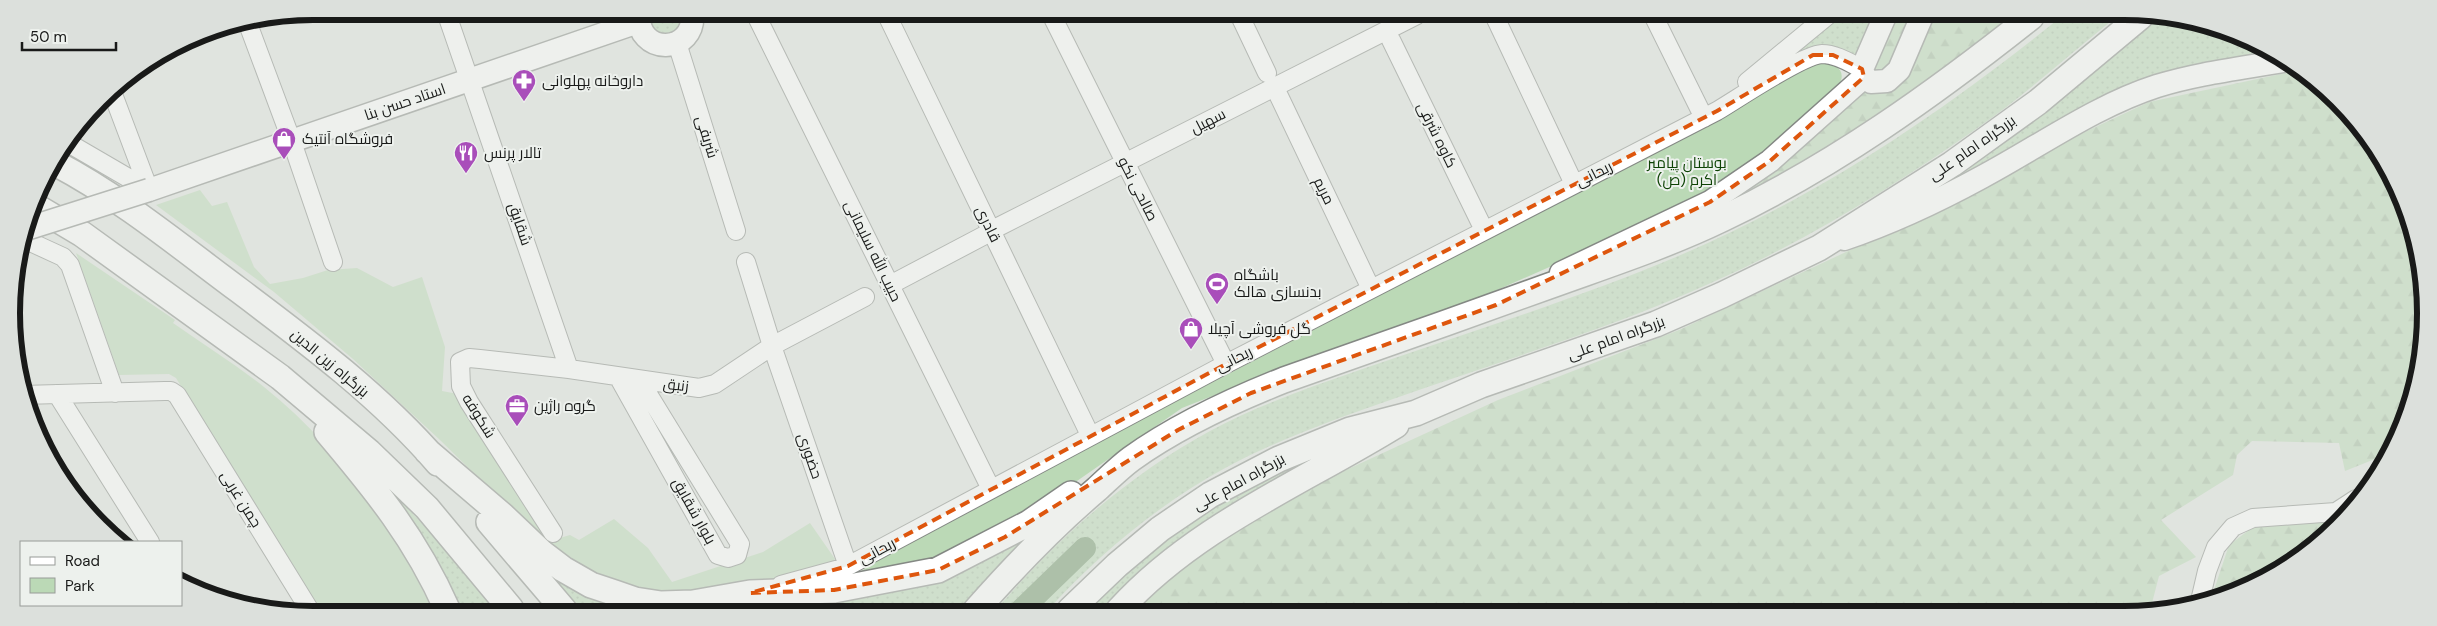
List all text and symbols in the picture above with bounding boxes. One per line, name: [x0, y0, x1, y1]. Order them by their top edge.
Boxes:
scale bar: [22, 20, 116, 52]
text: 50 m: [30, 27, 67, 47]
pharmacy icon: داروخانه پهلوانی: [511, 68, 537, 102]
place label: داروخانه پهلوانی: [542, 71, 643, 91]
street label: استاد حسن بنا: [362, 79, 448, 125]
street label: کاوه شرقی: [1413, 99, 1461, 171]
street label: سهیل: [1187, 104, 1229, 138]
street label: بزرگراه امام علی: [1924, 111, 2020, 185]
street label: شریفی: [691, 113, 723, 161]
shop icon: فروشگاه آنتیک: [271, 126, 297, 160]
place label: فروشگاه آنتیک: [302, 129, 393, 149]
restaurant icon: تالار پرنس: [453, 140, 479, 174]
place label: تالار پرنس: [484, 143, 541, 163]
street label: صالحی نکو: [1113, 153, 1163, 225]
park label: بوستان پیامبر اکرم (ص): [1646, 153, 1727, 190]
street label: ریحانی: [1572, 156, 1616, 192]
street label: مریم: [1309, 174, 1339, 208]
street label: حبیب الله سلیمانی: [840, 197, 906, 305]
street label: شقایق: [503, 200, 537, 248]
street label: قادری: [971, 202, 1005, 246]
place label: باشگاه بدنسازی هالک: [1234, 265, 1321, 302]
sports icon: باشگاه بدنسازی هالک: [1204, 271, 1230, 305]
street label: بزرگراه امام علی: [1565, 311, 1667, 365]
shop icon: گل فروشی آچیلا: [1178, 316, 1204, 350]
place label: گل فروشی آچیلا: [1208, 319, 1311, 339]
street label: بزرگراه زین الدین: [286, 324, 374, 402]
street label: ریحانی: [1212, 341, 1256, 377]
street label: زنبق: [662, 374, 690, 396]
street label: شکوفه: [458, 390, 500, 442]
office icon: گروه راژین: [504, 393, 530, 427]
place label: گروه راژین: [534, 396, 596, 416]
street label: حضوری: [793, 430, 827, 482]
street label: بزرگراه امام علی: [1190, 449, 1288, 515]
street label: چمن غربی: [216, 467, 266, 531]
street label: بلوار شقایق: [668, 474, 720, 548]
street label: ریحانی: [855, 533, 899, 569]
legend: [20, 541, 182, 606]
text: Road: [65, 551, 100, 571]
text: Park: [65, 576, 95, 596]

